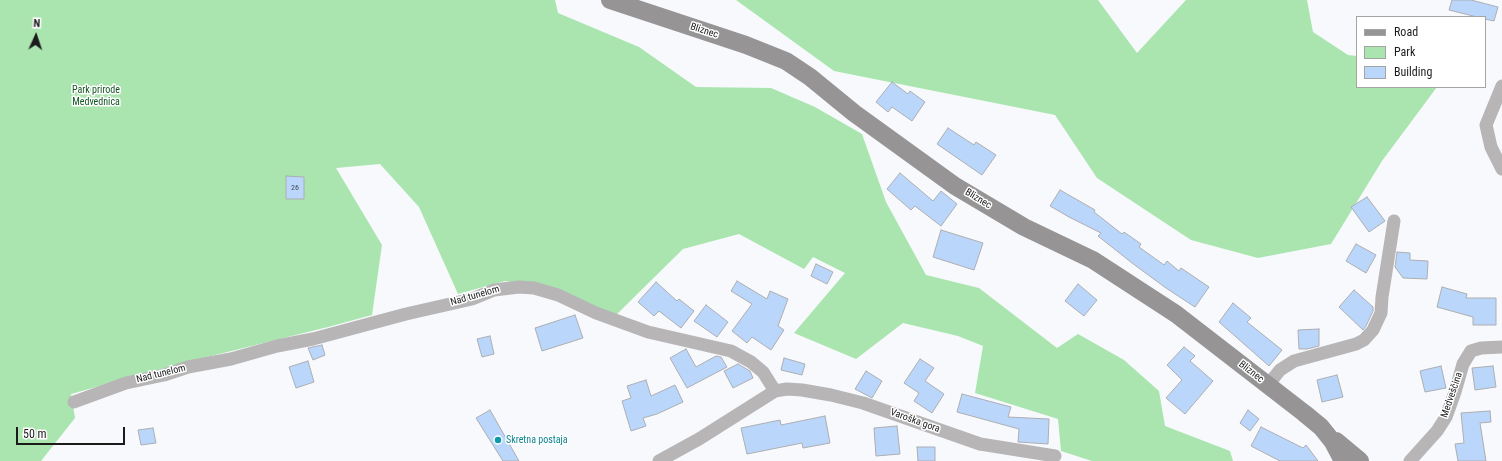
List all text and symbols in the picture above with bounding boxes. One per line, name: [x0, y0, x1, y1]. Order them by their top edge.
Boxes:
north arrow: [16, 16, 56, 56]
legend: [1356, 16, 1486, 88]
text: N: [33, 17, 40, 30]
street label: Bliznec: [689, 21, 719, 41]
text: Road: [1394, 25, 1418, 39]
text: Park: [1394, 45, 1415, 59]
text: Building: [1394, 65, 1432, 79]
park label: Park prirode Medvednica: [72, 84, 120, 108]
house number: 26: [291, 183, 299, 193]
street label: Bliznec: [963, 186, 993, 212]
street label: Nad tunelom: [449, 283, 501, 309]
street label: Bliznec: [1236, 358, 1266, 386]
street label: Nad tunelom: [135, 362, 187, 386]
street label: Medveščina: [1439, 371, 1465, 419]
street label: Varoška gora: [889, 406, 941, 436]
scale bar: [18, 419, 127, 445]
text: 50 m: [23, 427, 47, 441]
place label: Skretna postaja: [506, 434, 568, 446]
marker: Skretna postaja: [493, 435, 503, 445]

